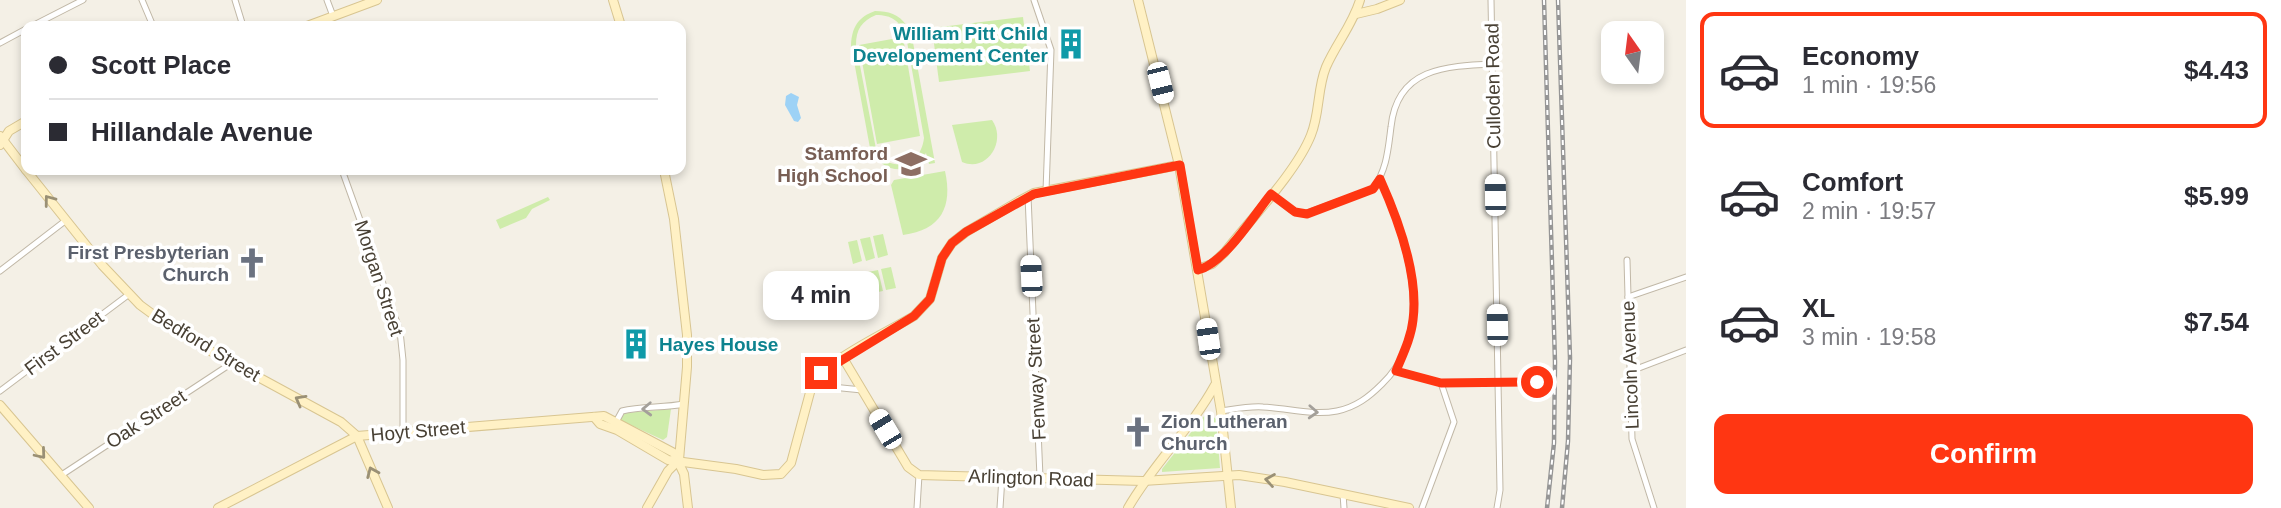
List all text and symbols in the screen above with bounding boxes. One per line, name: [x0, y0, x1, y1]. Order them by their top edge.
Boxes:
north arrow: [1601, 21, 1664, 84]
map controls: [1601, 21, 1664, 84]
place label: William Pitt Child Developement Center: [853, 23, 1049, 66]
street label: Culloden Road: [1481, 23, 1505, 149]
building icon: William Pitt Child Developement Center: [1054, 27, 1088, 61]
icon: car: [1718, 39, 1781, 102]
text: Economy: [1802, 41, 1919, 71]
text: Scott Place: [91, 50, 231, 80]
text: $4.43: [2184, 55, 2249, 85]
car: [1145, 60, 1176, 106]
text: 1 min · 19:56: [1802, 72, 1936, 98]
text: Hillandale Avenue: [91, 117, 313, 147]
place label: Stamford High School: [777, 143, 888, 186]
school or university icon: Stamford High School: [894, 147, 928, 181]
icon: car: [1718, 165, 1781, 228]
text: Comfort: [1802, 167, 1903, 197]
car: [1485, 174, 1506, 216]
text: $5.99: [2184, 181, 2249, 211]
one-way arrow: [45, 195, 58, 207]
text: 2 min · 19:57: [1802, 198, 1936, 224]
street label: Morgan Street: [350, 217, 408, 339]
place label: First Presbyterian Church: [67, 242, 229, 285]
church icon: First Presbyterian Church: [235, 246, 269, 280]
car: [1020, 254, 1043, 298]
callout: 4 min: [763, 272, 879, 320]
text: 4 min: [791, 282, 851, 308]
icon: car: [1718, 291, 1781, 354]
text: XL: [1802, 293, 1835, 323]
street label: Lincoln Avenue: [1617, 300, 1643, 430]
street label: Bedford Street: [148, 304, 265, 386]
car: [1487, 304, 1508, 346]
street label: First Street: [21, 306, 108, 379]
text: $7.54: [2184, 307, 2249, 337]
street label: Fenway Street: [1022, 317, 1050, 441]
car: [1195, 317, 1222, 361]
text: 3 min · 19:58: [1802, 324, 1936, 350]
building icon: Hayes House: [619, 327, 653, 361]
place label: Hayes House: [659, 334, 778, 355]
route end: [805, 357, 837, 389]
route start: [1521, 366, 1553, 398]
street label: Oak Street: [102, 385, 190, 453]
one-way arrow: [294, 395, 307, 408]
one-way arrow: [641, 401, 652, 416]
one-way arrow: [1307, 404, 1318, 419]
car: [866, 406, 905, 452]
place label: Zion Lutheran Church: [1161, 411, 1288, 454]
button: Confirm: [1714, 414, 2253, 494]
church icon: Zion Lutheran Church: [1121, 415, 1155, 449]
street label: Hoyt Street: [370, 416, 467, 446]
one-way arrow: [33, 445, 45, 458]
street label: Arlington Road: [968, 465, 1094, 491]
one-way arrow: [366, 467, 380, 479]
one-way arrow: [1264, 473, 1276, 488]

